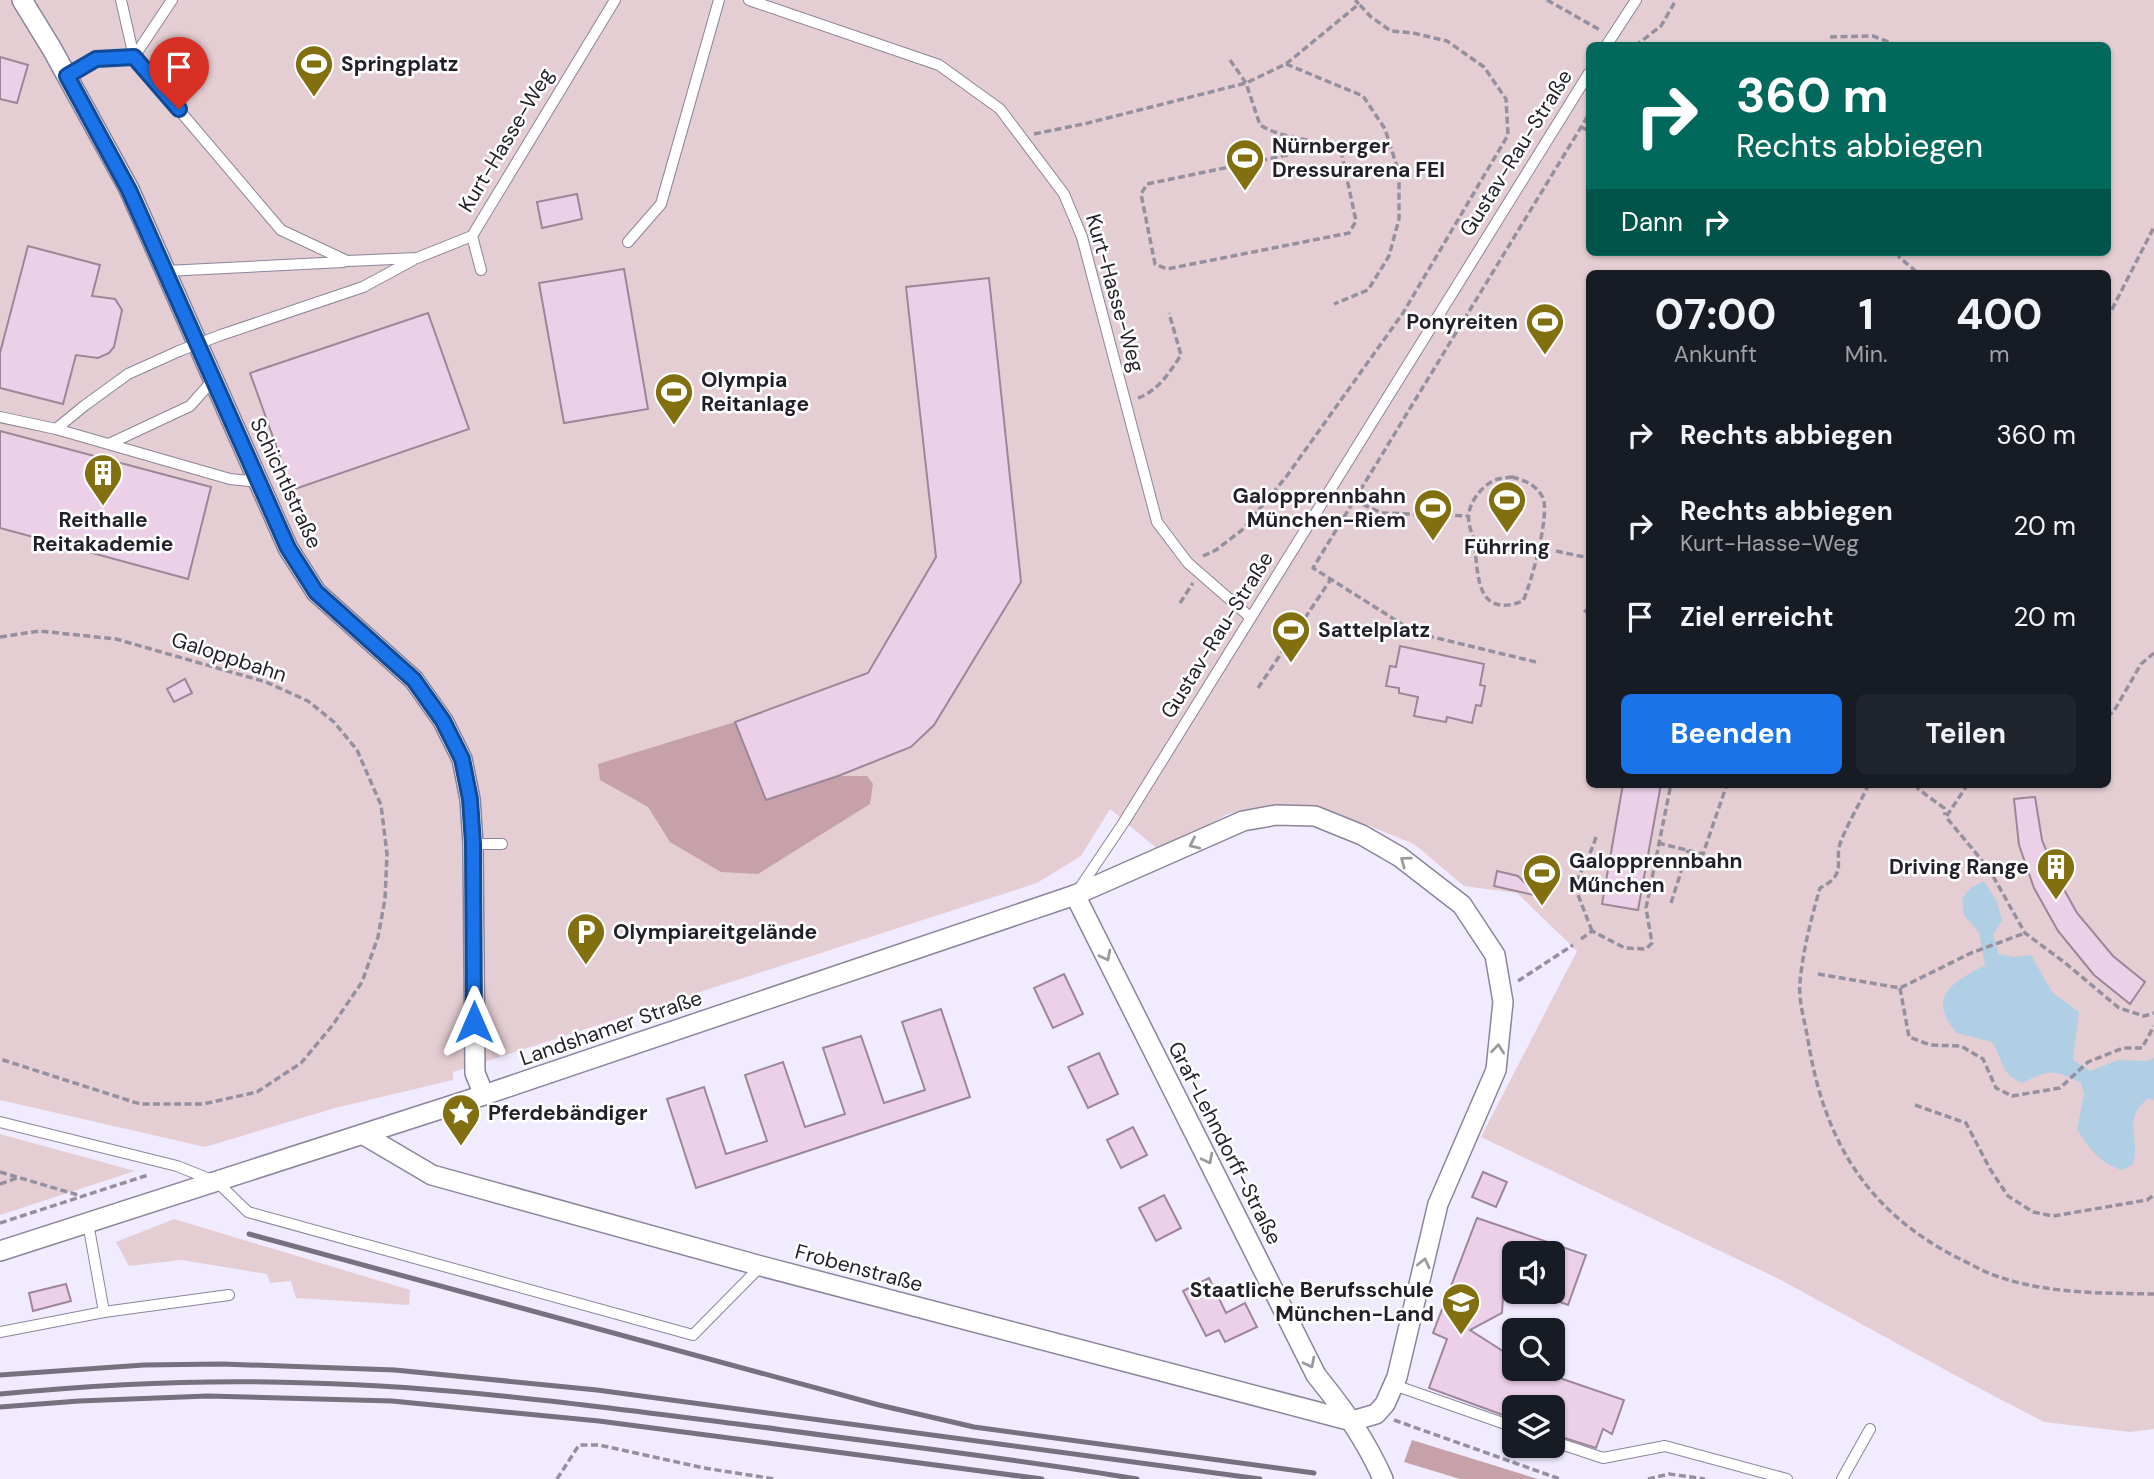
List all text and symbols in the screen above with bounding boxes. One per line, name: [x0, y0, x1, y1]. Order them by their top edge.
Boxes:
pin: [149, 37, 209, 109]
sports icon: Springplatz: [293, 43, 335, 98]
icon: arrive: [160, 48, 198, 86]
place label: Springplatz: [341, 50, 458, 78]
street label: Kurt-Hasse-Weg: [452, 63, 560, 217]
text: 360 m: [1736, 63, 1889, 127]
street label: Gustav-Rau-Straße: [1453, 64, 1579, 242]
icon: right: [1621, 70, 1712, 161]
text: Rechts abbiegen: [1736, 125, 1983, 167]
place label: Nürnberger Dressurarena FEI: [1272, 132, 1445, 184]
sports icon: Nürnberger Dressurarena FEI: [1224, 137, 1266, 192]
icon: right: [1697, 203, 1735, 241]
text: Dann: [1621, 205, 1683, 239]
street label: Kurt-Hasse-Weg: [1079, 211, 1151, 376]
text: 07:00: [1655, 287, 1776, 342]
text: 1: [1858, 287, 1874, 342]
text: 400: [1956, 287, 2042, 342]
sports icon: Ponyreiten: [1524, 301, 1566, 356]
place label: Ponyreiten: [1406, 308, 1518, 336]
text: Ankunft: [1674, 339, 1757, 369]
text: Min.: [1845, 339, 1887, 369]
text: m: [1989, 339, 2009, 369]
place label: Olympia Reitanlage: [701, 366, 809, 418]
sports icon: Olympia Reitanlage: [653, 371, 695, 426]
street label: Schichtlstraße: [243, 413, 329, 553]
icon: right: [1621, 416, 1659, 454]
text: Rechts abbiegen: [1680, 418, 1893, 452]
text: 360 m: [1996, 418, 2076, 452]
building icon: Reithalle Reitakademie: [82, 452, 124, 507]
sports icon: Führring: [1486, 479, 1528, 534]
place label: Galopprennbahn München-Riem: [1232, 482, 1406, 534]
sports icon: Galopprennbahn München-Riem: [1412, 487, 1454, 542]
text: Rechts abbiegen: [1680, 494, 1893, 528]
place label: Reithalle Reitakademie: [32, 506, 174, 558]
icon: right: [1621, 507, 1659, 545]
text: 20 m: [2013, 509, 2076, 543]
text: Kurt-Hasse-Weg: [1680, 528, 1859, 558]
place label: Führring: [1464, 533, 1550, 561]
street label: Gustav-Rau-Straße: [1154, 546, 1280, 724]
icon: arrive: [1621, 598, 1659, 636]
text: Ziel erreicht: [1680, 600, 1833, 634]
text: 20 m: [2013, 600, 2076, 634]
sports icon: Sattelplatz: [1270, 609, 1312, 664]
place label: Sattelplatz: [1318, 616, 1430, 644]
street label: Galoppbahn: [168, 625, 290, 689]
button: Beenden: [1621, 694, 1842, 774]
button: Teilen: [1856, 694, 2076, 774]
one-way arrow: [1189, 836, 1201, 850]
building icon: Driving Range: [2035, 846, 2077, 901]
place label: Galopprennbahn Műnchen: [1569, 847, 1743, 899]
sports icon: Galopprennbahn Műnchen: [1521, 852, 1563, 907]
place label: Driving Range: [1889, 853, 2029, 881]
one-way arrow: [1400, 857, 1412, 869]
parking icon: Olympiareitgelände: [565, 911, 607, 966]
place label: Olympiareitgelände: [613, 918, 817, 946]
one-way arrow: [1097, 949, 1111, 961]
street label: Landshamer Straße: [516, 984, 706, 1072]
position arrow: [437, 985, 511, 1059]
street label: Graf-Lehndorff-Straße: [1162, 1037, 1288, 1249]
one-way arrow: [1490, 1043, 1505, 1054]
place icon: Pferdebändiger: [440, 1092, 482, 1147]
place label: Pferdebändiger: [488, 1099, 648, 1127]
one-way arrow: [1199, 1152, 1213, 1164]
street label: Frobenstraße: [792, 1237, 926, 1299]
map controls: [1502, 1241, 1565, 1458]
button: sound: [1502, 1241, 1565, 1304]
one-way arrow: [1416, 1257, 1430, 1269]
place label: Staatliche Berufsschule München-Land: [1190, 1276, 1434, 1328]
school or university icon: Staatliche Berufsschule München-Land: [1440, 1281, 1482, 1336]
button: search: [1502, 1318, 1565, 1381]
one-way arrow: [1301, 1355, 1315, 1368]
button: layers: [1502, 1395, 1565, 1458]

